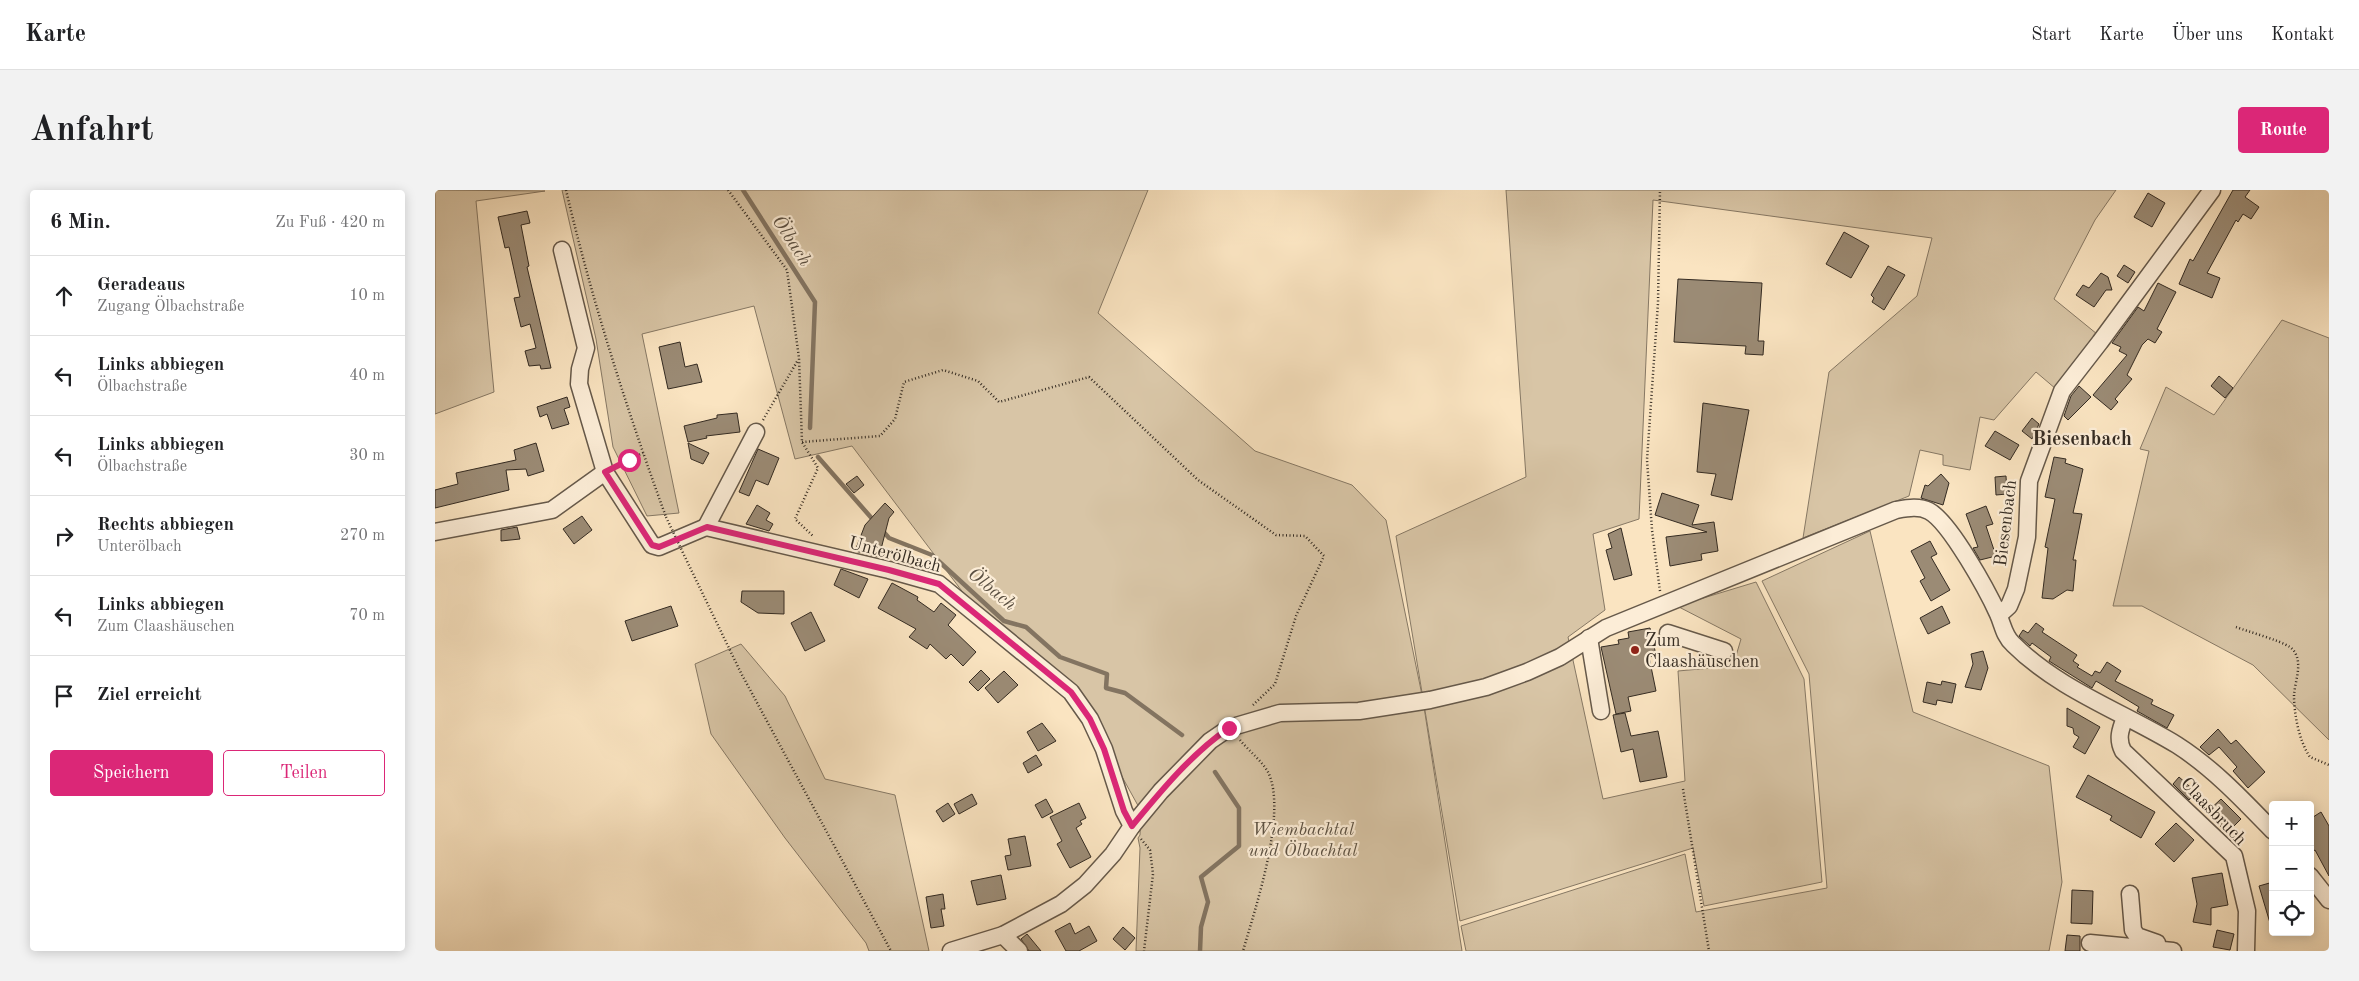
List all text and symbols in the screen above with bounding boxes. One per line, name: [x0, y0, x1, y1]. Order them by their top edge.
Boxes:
text: Karte: [25, 23, 86, 47]
text: Start: [2031, 26, 2071, 44]
text: Karte: [2099, 26, 2144, 44]
text: Über uns: [2172, 26, 2243, 44]
text: Kontakt: [2271, 26, 2334, 44]
button: Route: [2238, 107, 2329, 153]
text: Anfahrt: [30, 113, 153, 148]
water label: Ölbach: [768, 210, 818, 270]
text: 6 Min.: [50, 212, 111, 233]
text: Zu Fuß · 420 m: [275, 215, 385, 231]
text: Geradeaus: [97, 276, 185, 295]
icon: ahead: [50, 282, 78, 310]
text: 10 m: [349, 288, 385, 304]
text: Zugang Ölbachstraße: [97, 299, 244, 315]
text: Links abbiegen: [97, 356, 224, 375]
icon: left: [50, 362, 78, 390]
text: 40 m: [349, 368, 385, 384]
text: Ölbachstraße: [97, 379, 187, 395]
district label: Biesenbach: [2032, 430, 2132, 450]
text: Links abbiegen: [97, 436, 224, 455]
icon: left: [50, 442, 78, 470]
text: 30 m: [349, 448, 385, 464]
route start: [618, 449, 641, 472]
text: Ölbachstraße: [97, 459, 187, 475]
street label: Biesenbach: [1992, 479, 2020, 567]
text: Rechts abbiegen: [97, 516, 234, 535]
icon: right: [50, 522, 78, 550]
text: 270 m: [340, 528, 385, 544]
street label: Unterölbach: [846, 534, 943, 576]
text: Unterölbach: [97, 539, 182, 555]
water label: Ölbach: [964, 561, 1023, 615]
text: Links abbiegen: [97, 596, 224, 615]
icon: left: [50, 602, 78, 630]
text: 70 m: [349, 608, 385, 624]
text: Zum Claashäuschen: [97, 619, 235, 635]
place label: Zum Claashäuschen: [1645, 632, 1760, 671]
marker: Zum Claashäuschen: [1629, 644, 1641, 656]
icon: arrive: [50, 682, 78, 710]
text: Ziel erreicht: [97, 686, 202, 705]
route end: [1218, 717, 1241, 740]
button: Speichern: [50, 750, 213, 796]
button: Teilen: [223, 750, 385, 796]
street label: Claasbruch: [2177, 774, 2250, 849]
map controls: [2269, 801, 2314, 936]
button: +: [2269, 801, 2314, 846]
park label: Wiembachtal und Ölbachtal: [1249, 821, 1358, 860]
button: −: [2269, 846, 2314, 891]
button: locate: [2269, 891, 2314, 936]

